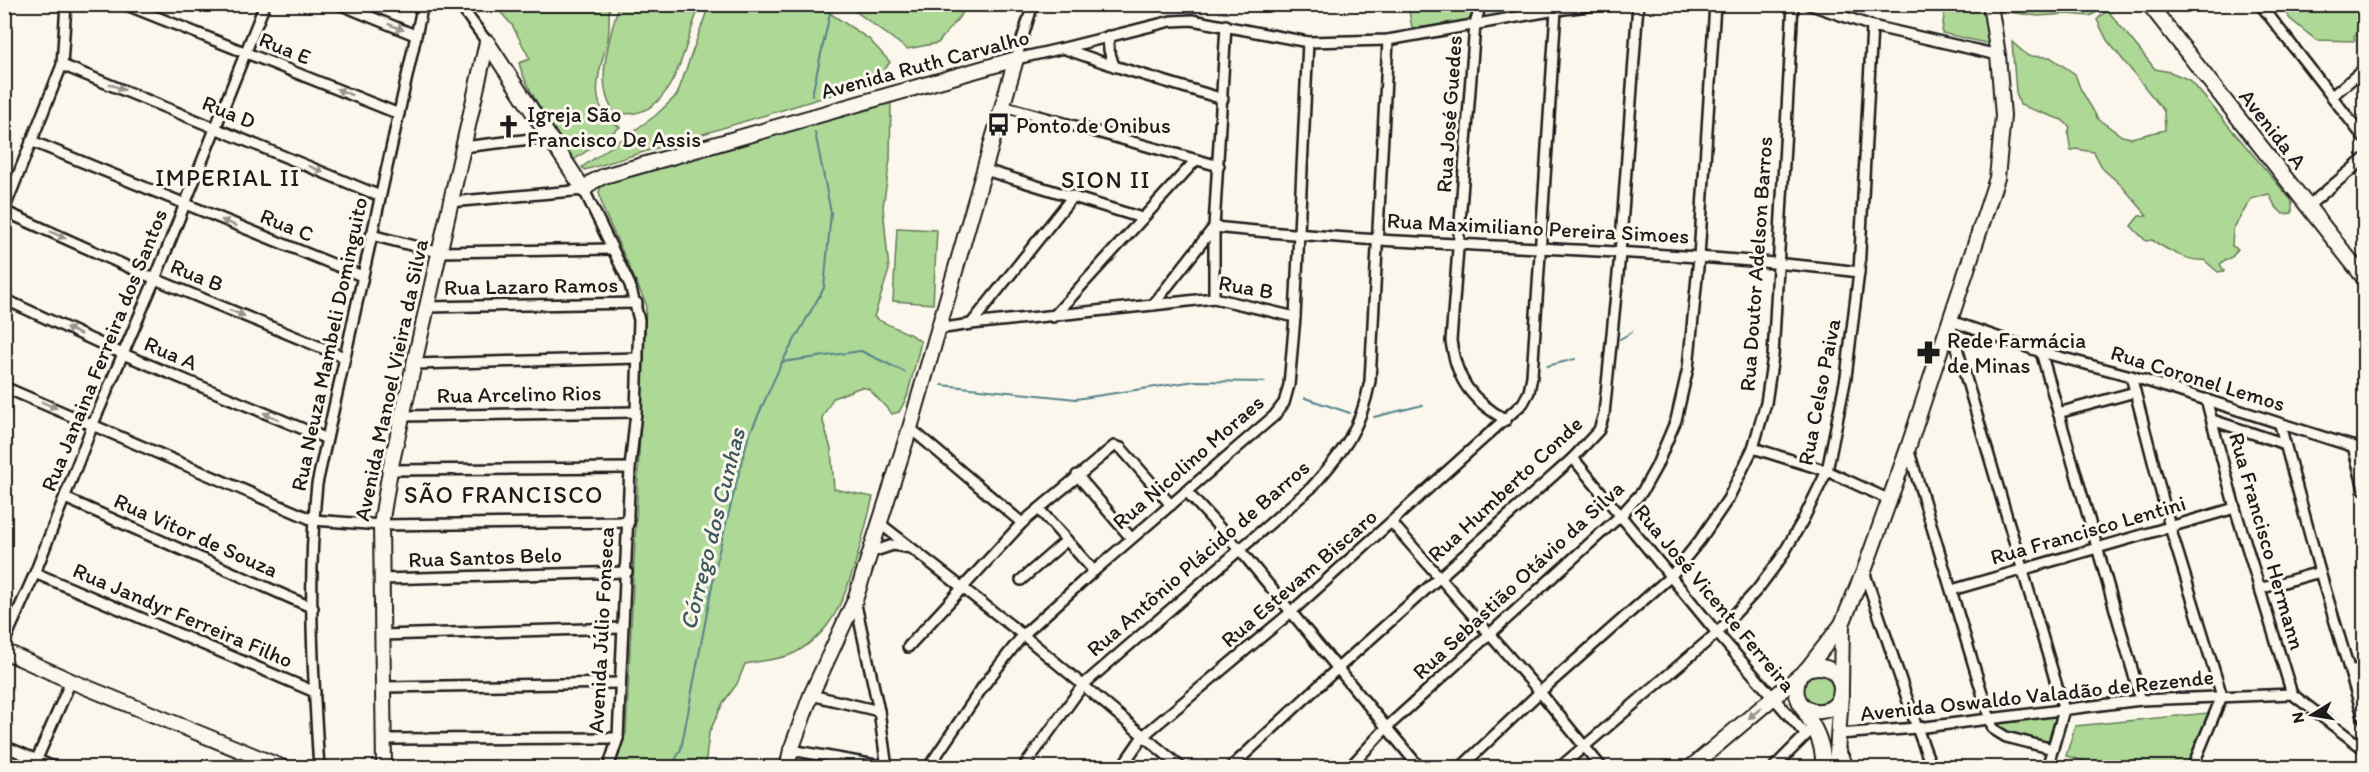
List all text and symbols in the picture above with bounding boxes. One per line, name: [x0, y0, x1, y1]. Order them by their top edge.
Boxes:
one-way arrow: [388, 22, 406, 32]
street label: Avenida Ruth Carvalho: [818, 23, 1032, 105]
street label: Rua E: [255, 25, 315, 71]
street label: Rua José Guedes: [1430, 34, 1468, 194]
one-way arrow: [108, 82, 126, 92]
street label: Avenida A: [2233, 84, 2313, 174]
one-way arrow: [335, 87, 353, 97]
street label: Rua D: [198, 89, 260, 135]
place label: Igreja São Francisco De Assis: [527, 101, 701, 153]
bus stop icon: Ponto de Onibus: [985, 112, 1011, 138]
place label: Ponto de Onibus: [1016, 112, 1171, 139]
church icon: Igreja São Francisco De Assis: [496, 114, 522, 140]
street label: Rua Doutor Adelson Barros: [1734, 136, 1778, 392]
district label: IMPERIAL II: [155, 163, 301, 192]
one-way arrow: [308, 165, 325, 174]
district label: SION II: [1061, 165, 1151, 194]
street label: Rua Neuza Mambeli Dominguito: [285, 195, 373, 493]
street label: Rua C: [256, 202, 318, 248]
street label: Rua Janaina Ferreira dos Santos: [35, 205, 173, 495]
street label: Rua Maximiliano Pereira Simoes: [1386, 207, 1690, 249]
one-way arrow: [220, 218, 238, 228]
one-way arrow: [49, 231, 66, 240]
street label: Avenida Manoel Vieira da Silva: [348, 236, 434, 524]
street label: Rua B: [166, 252, 228, 298]
street label: Rua B: [1217, 269, 1276, 305]
street label: Rua Lazaro Ramos: [444, 271, 618, 301]
one-way arrow: [228, 308, 246, 318]
street label: Rua Celso Paiva: [1792, 316, 1847, 468]
one-way arrow: [64, 326, 81, 335]
place label: Rede Farmácia de Minas: [1947, 327, 2086, 379]
street label: Rua A: [140, 330, 202, 376]
street label: Rua Coronel Lemos: [2107, 339, 2289, 417]
pharmacy icon: Rede Farmácia de Minas: [1916, 340, 1942, 366]
street label: Rua Arcelino Rios: [436, 379, 602, 409]
street label: Rua Nicolino Moraes: [1107, 389, 1269, 535]
one-way arrow: [40, 400, 58, 410]
street label: Rua Humberto Conde: [1422, 410, 1588, 568]
one-way arrow: [262, 411, 280, 421]
water label: Córrego dos Cunhas: [673, 424, 751, 633]
street label: Rua Francisco Hermann: [2223, 429, 2311, 653]
street label: Rua Antônio Plácido de Barros: [1081, 454, 1315, 662]
street label: Rua Sebastião Otávio da Silva: [1407, 475, 1630, 685]
district label: SÃO FRANCISCO: [404, 480, 604, 509]
street label: Rua Vitor de Souza: [110, 487, 282, 583]
street label: Rua Francisco Lentini: [1987, 489, 2189, 571]
street label: Rua José Vicente Ferreira: [1628, 498, 1802, 698]
street label: Rua Estevam Biscaro: [1215, 503, 1383, 653]
street label: Avenida Júlio Fonseca: [582, 526, 620, 734]
street label: Rua Santos Belo: [408, 541, 562, 573]
street label: Rua Jandyr Ferreira Filho: [69, 556, 297, 674]
street label: Avenida Oswaldo Valadão de Rezende: [1859, 663, 2215, 727]
north arrow: [2282, 685, 2342, 745]
one-way arrow: [1748, 706, 1763, 719]
text: N: [2287, 711, 2308, 725]

